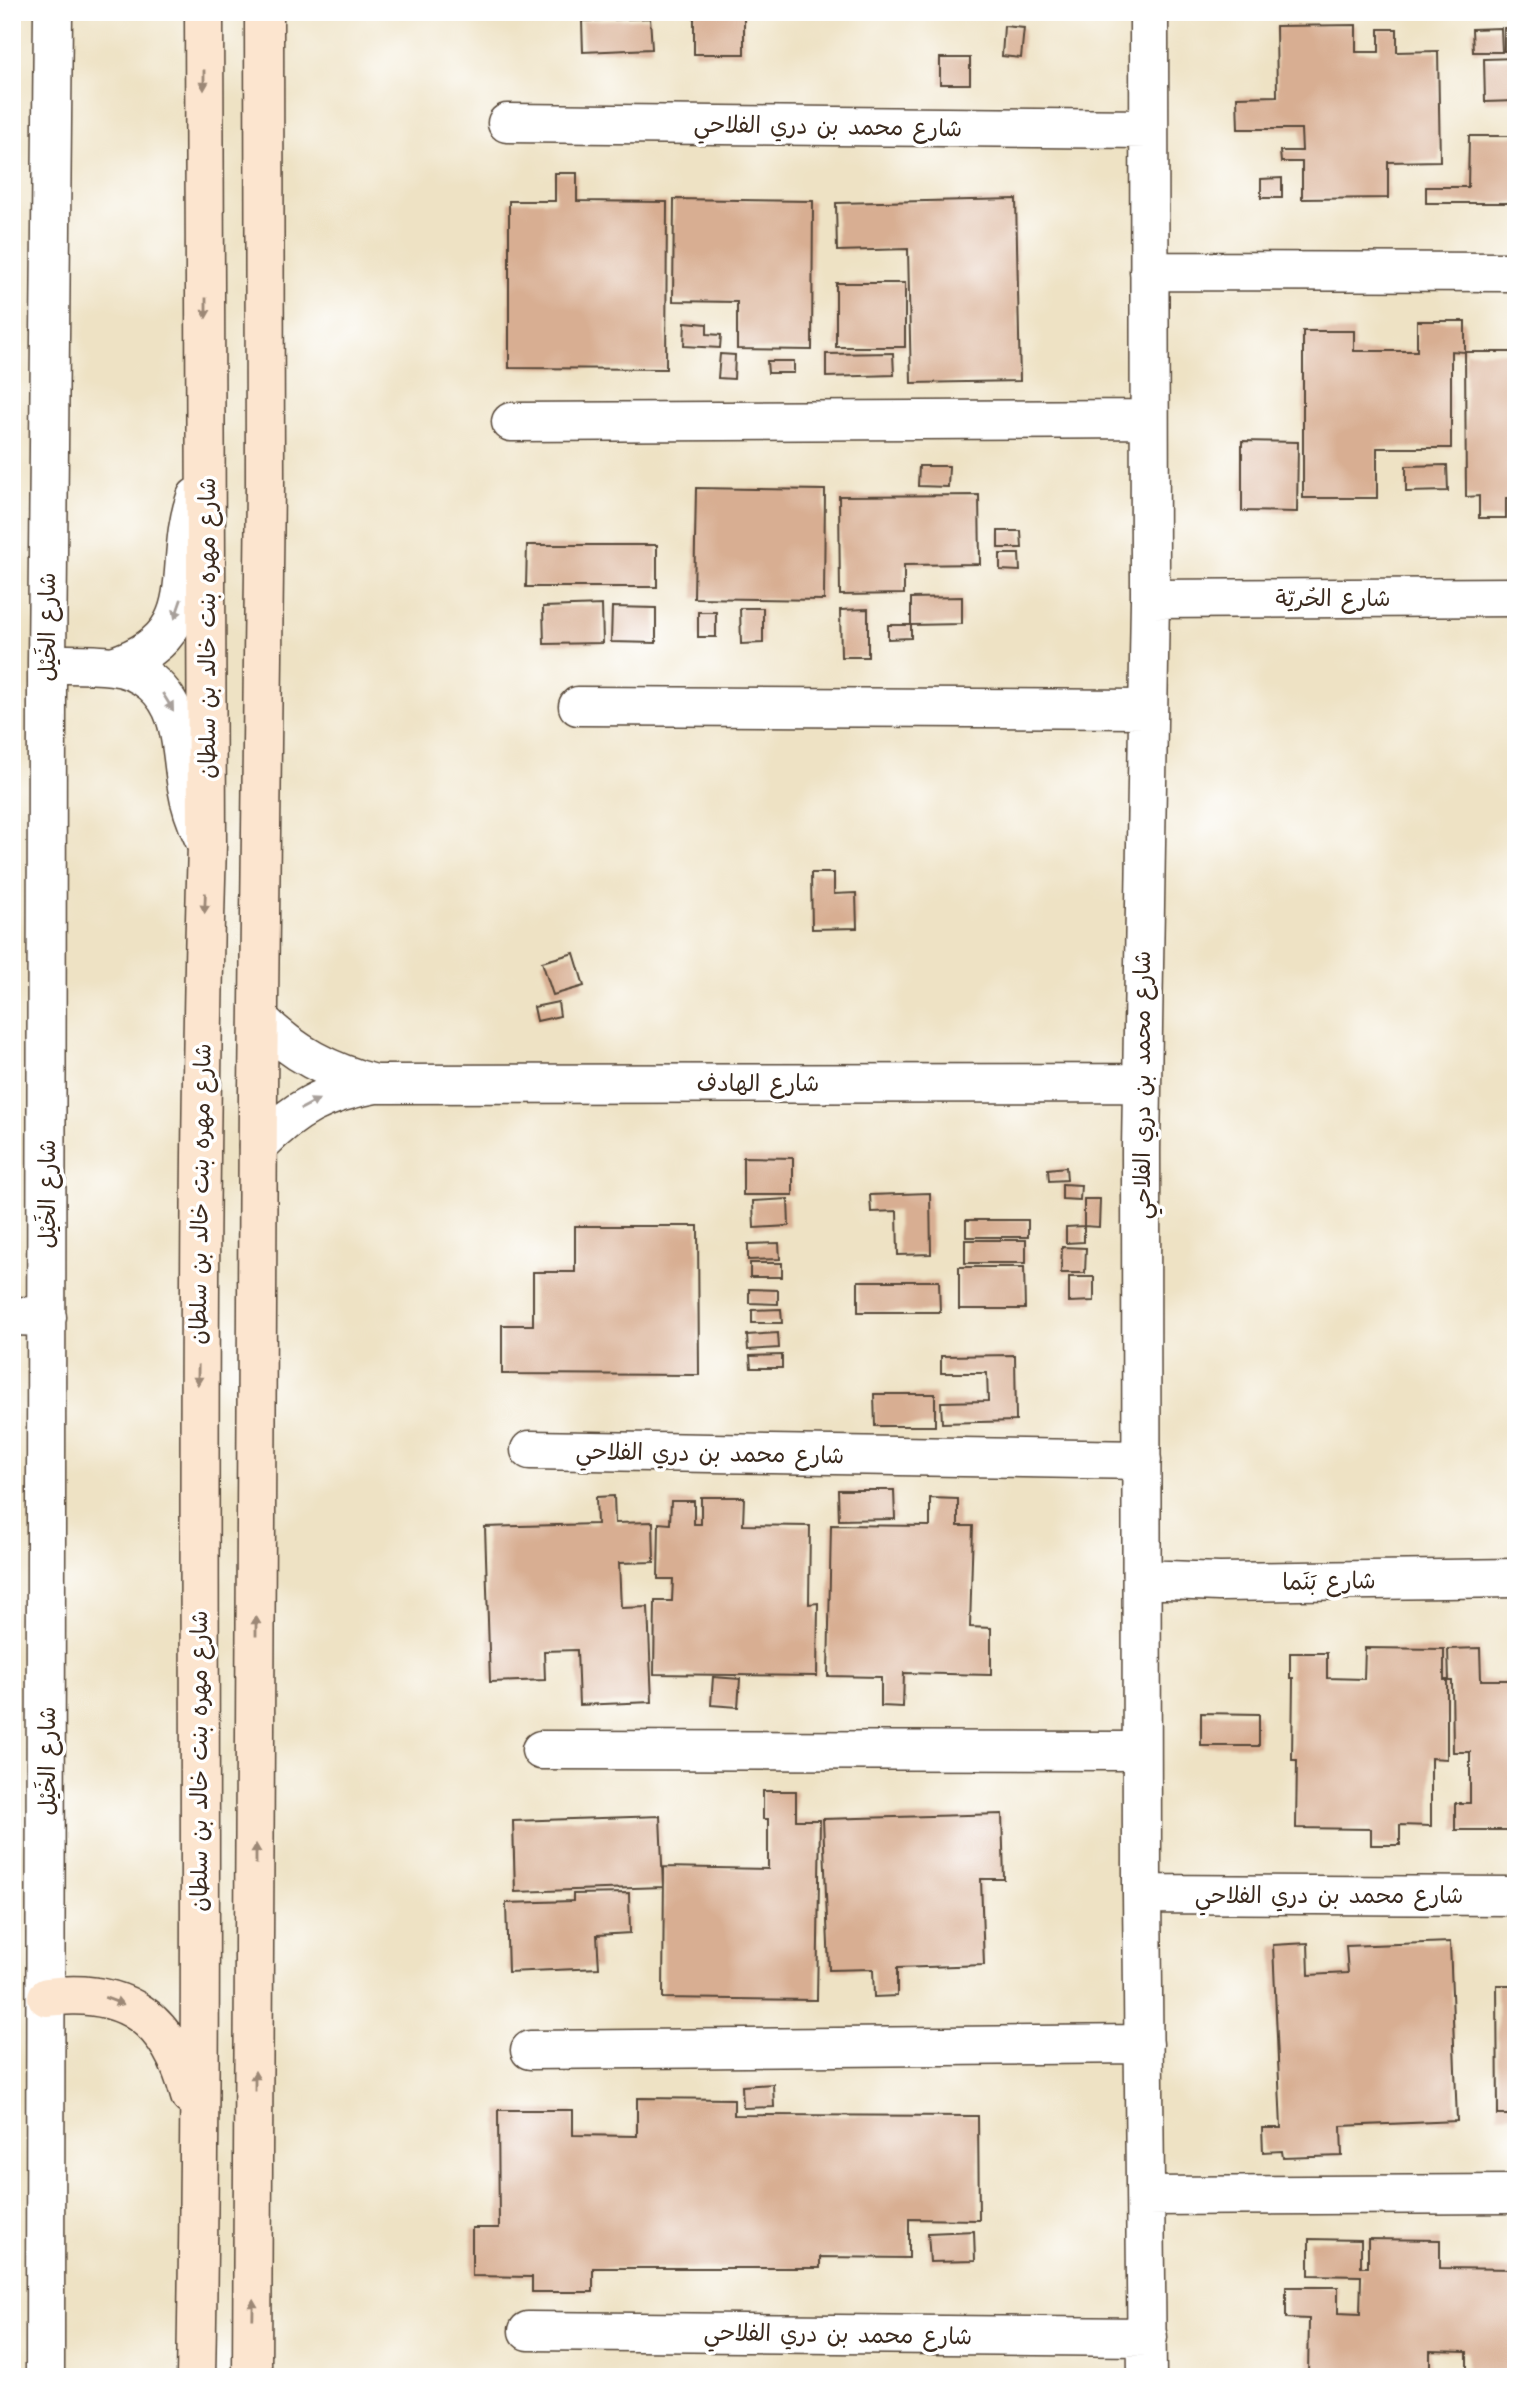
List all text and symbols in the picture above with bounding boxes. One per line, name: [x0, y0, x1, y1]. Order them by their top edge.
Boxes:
one-way arrow: [198, 70, 210, 92]
street label: شارع محمد بن دري الفلاحي: [693, 109, 963, 149]
one-way arrow: [200, 297, 212, 319]
street label: شارع مهره بنت خالد بن سلطان: [192, 477, 224, 779]
street label: شارع الخَيْل: [32, 572, 64, 682]
street label: شارع الحُريّة: [1275, 583, 1391, 615]
one-way arrow: [172, 598, 183, 619]
one-way arrow: [161, 692, 174, 712]
one-way arrow: [199, 892, 211, 914]
street label: شارع محمد بن دري الفلاحي: [1127, 951, 1163, 1219]
street label: شارع مهره بنت خالد بن سلطان: [182, 1043, 220, 1345]
street label: شارع الهادف: [697, 1068, 819, 1100]
one-way arrow: [300, 1098, 320, 1109]
street label: شارع الخَيْل: [32, 1139, 64, 1249]
one-way arrow: [193, 1365, 204, 1387]
street label: شارع محمد بن دري الفلاحي: [575, 1436, 845, 1476]
street label: شارع بَنَما: [1282, 1565, 1376, 1599]
street label: شارع مهره بنت خالد بن سلطان: [184, 1610, 216, 1912]
one-way arrow: [251, 1615, 262, 1637]
street label: شارع الخَيْل: [32, 1706, 64, 1816]
one-way arrow: [250, 1842, 262, 1864]
street label: شارع محمد بن دري الفلاحي: [1195, 1880, 1463, 1916]
one-way arrow: [103, 1995, 124, 2006]
one-way arrow: [249, 2070, 261, 2092]
one-way arrow: [247, 2297, 259, 2319]
street label: شارع محمد بن دري الفلاحي: [703, 2317, 973, 2357]

